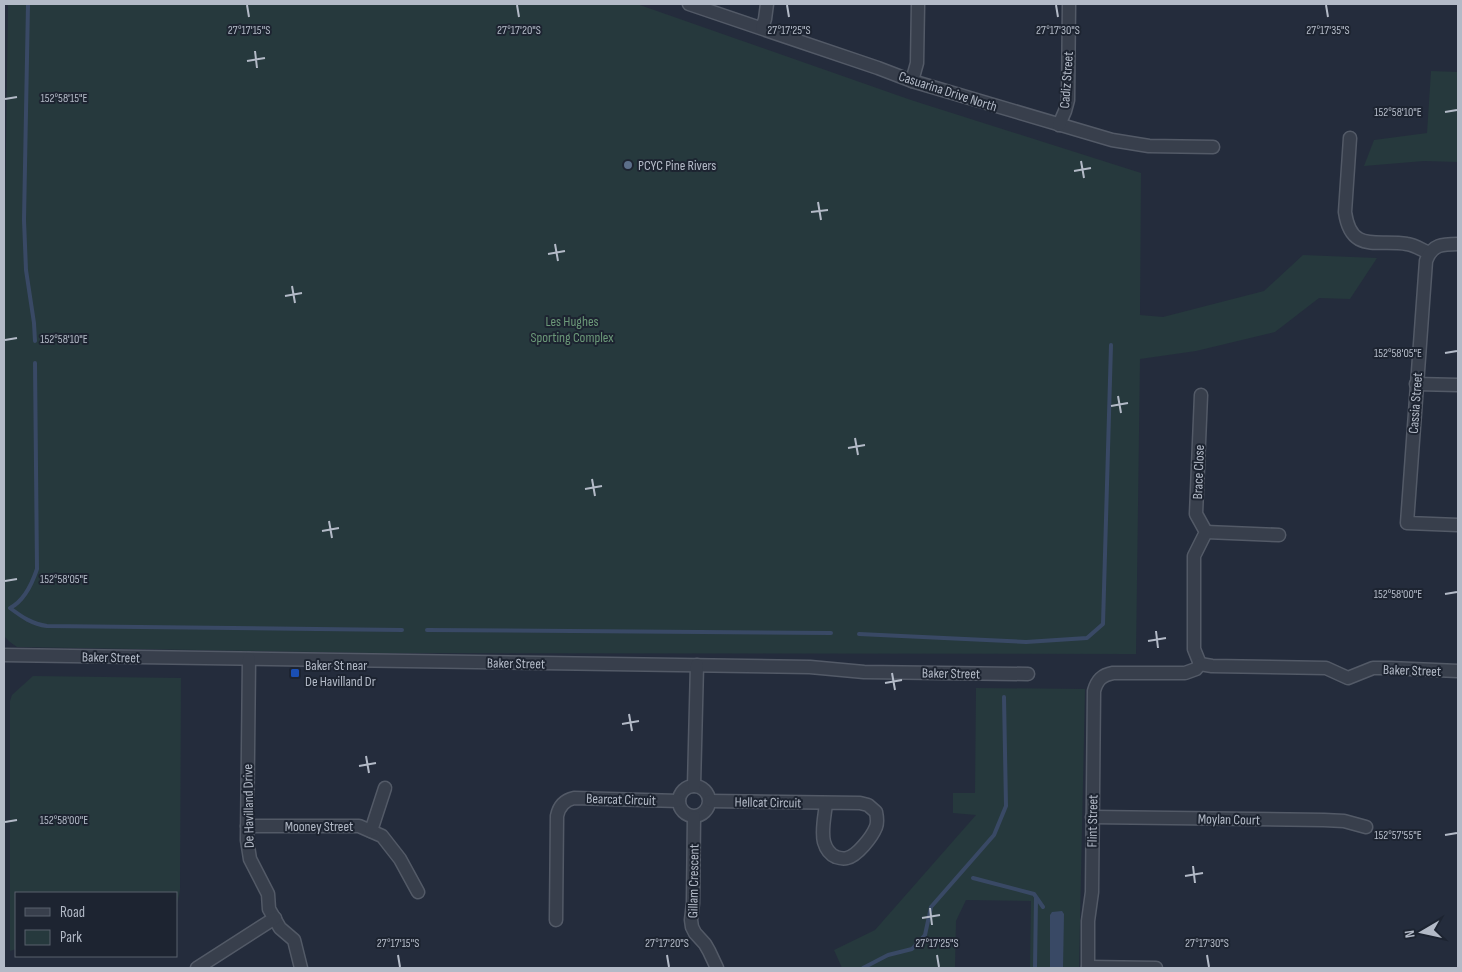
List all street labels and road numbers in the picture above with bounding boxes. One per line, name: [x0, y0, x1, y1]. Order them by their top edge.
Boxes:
street label: Cadiz Street: [1056, 51, 1077, 109]
street label: Casuarina Drive North: [896, 68, 999, 115]
street label: Cassia Street: [1405, 372, 1426, 434]
street label: Brace Close: [1189, 444, 1208, 500]
street label: Baker Street: [82, 648, 140, 667]
street label: Baker Street: [487, 654, 545, 673]
street label: Baker Street: [1383, 661, 1441, 680]
street label: Baker Street: [922, 664, 980, 683]
street label: De Havilland Drive: [239, 764, 258, 848]
street label: Bearcat Circuit: [586, 790, 656, 809]
street label: Hellcat Circuit: [734, 793, 802, 812]
street label: Flint Street: [1084, 794, 1101, 848]
street label: Moylan Court: [1198, 810, 1260, 829]
street label: Mooney Street: [285, 818, 353, 835]
street label: Gillam Crescent: [684, 844, 703, 918]

